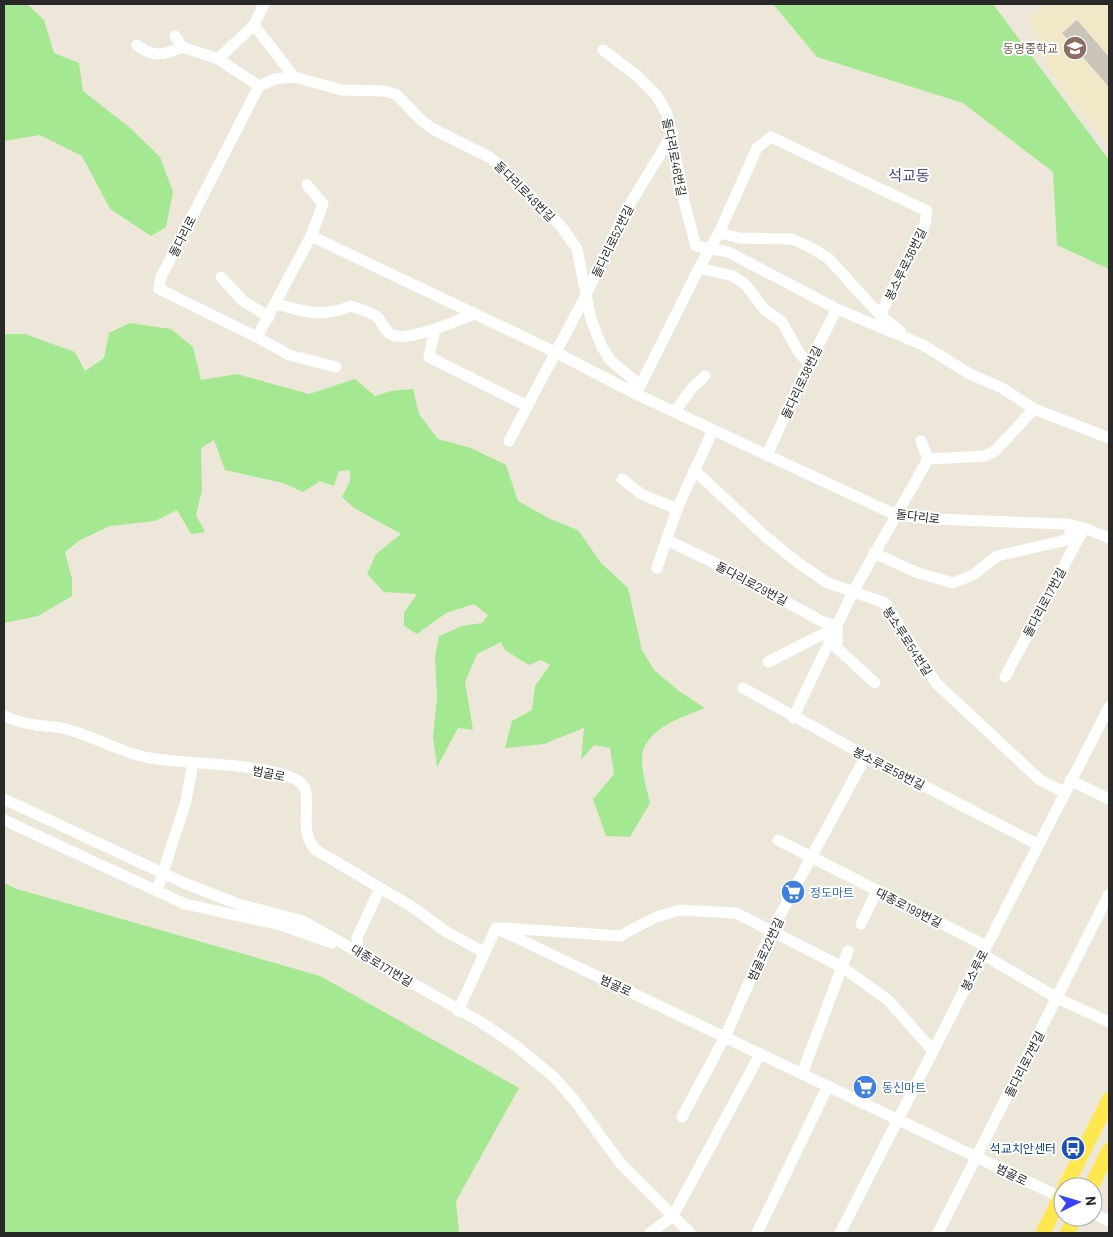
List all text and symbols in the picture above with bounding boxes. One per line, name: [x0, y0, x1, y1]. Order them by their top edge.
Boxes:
school or university icon: 동명중학교: [1062, 35, 1088, 61]
place label: 동명중학교: [1003, 41, 1058, 55]
street label: 돌다리로46번길: [661, 117, 689, 197]
street label: 돌다리로48번길: [492, 158, 558, 224]
district label: 석교동: [888, 166, 930, 184]
street label: 돌다리로52번길: [588, 202, 636, 280]
street label: 돌다리로: [166, 213, 198, 259]
street label: 봉소루로36번길: [881, 226, 929, 302]
street label: 돌다리로38번길: [778, 343, 824, 421]
street label: 돌다리로: [895, 506, 941, 526]
street label: 돌다리로29번길: [714, 558, 790, 608]
street label: 돌다리로17번길: [1020, 565, 1068, 639]
street label: 봉소루로54번길: [881, 604, 935, 678]
street label: 봉소루로58번길: [851, 744, 927, 792]
street label: 범골로: [251, 763, 287, 783]
supermarket icon: 정도마트: [780, 879, 806, 905]
street label: 대종로199번길: [874, 884, 944, 930]
place label: 정도마트: [810, 885, 854, 899]
street label: 범골로22번길: [744, 915, 786, 983]
street label: 대종로171번길: [349, 941, 415, 989]
street label: 봉소루로: [958, 947, 990, 993]
street label: 범골로: [598, 972, 634, 998]
street label: 돌다리로7번길: [1001, 1029, 1047, 1099]
supermarket icon: 동신마트: [852, 1074, 878, 1100]
place label: 동신마트: [882, 1080, 926, 1094]
bus stop icon: 석교치안센터: [1060, 1135, 1086, 1161]
place label: 석교치안센터: [990, 1141, 1056, 1155]
street label: 범골로: [994, 1160, 1030, 1188]
north arrow: [1053, 1177, 1103, 1227]
text: N: [1083, 1195, 1100, 1206]

